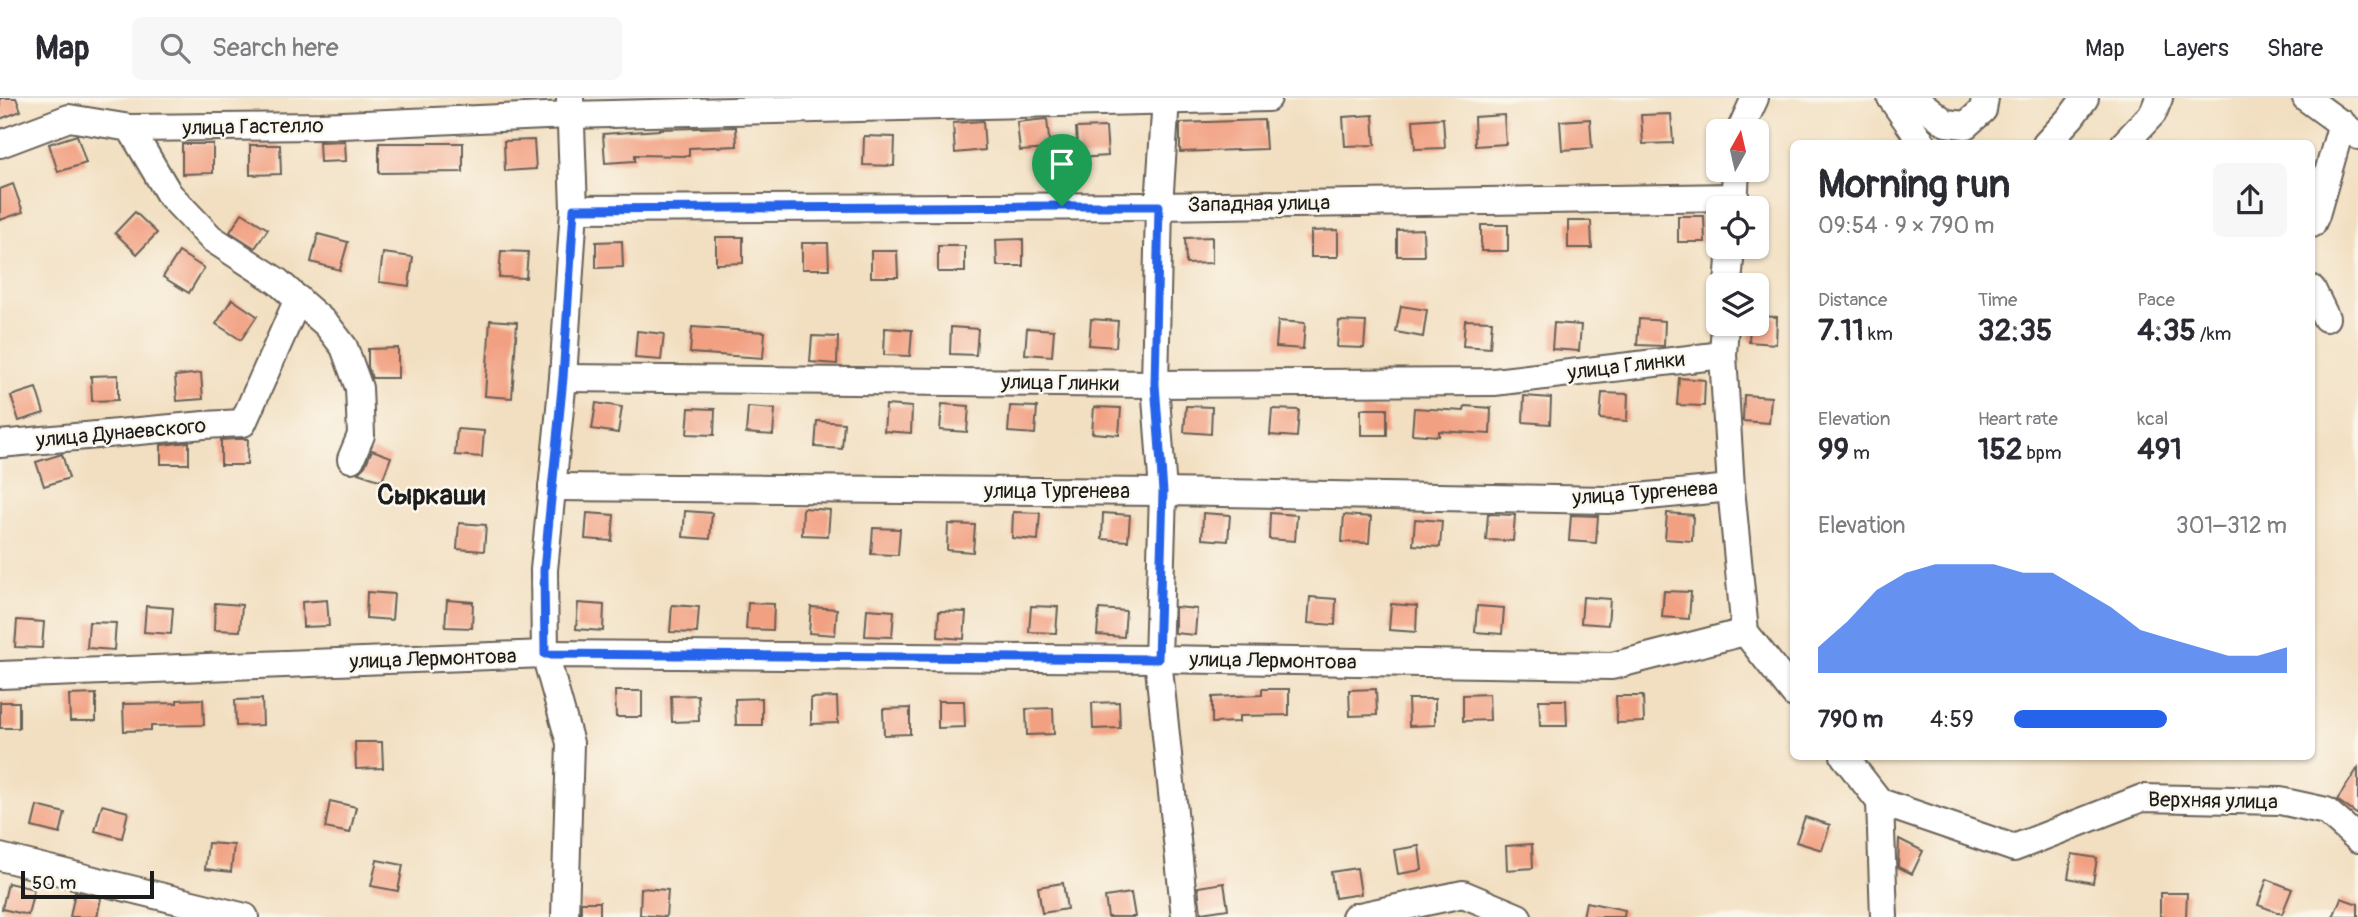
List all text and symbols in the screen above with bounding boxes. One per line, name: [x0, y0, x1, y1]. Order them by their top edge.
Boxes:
search box: [132, 17, 622, 80]
text: Map: [35, 28, 90, 69]
icon: search: [156, 29, 194, 67]
text: Search here: [212, 32, 339, 64]
text: Map: [2085, 34, 2125, 63]
text: Layers: [2163, 34, 2229, 63]
text: Share: [2267, 34, 2323, 63]
street label: улица Гастелло: [181, 112, 324, 142]
north arrow: [1706, 119, 1769, 182]
map controls: [1706, 119, 1769, 336]
pin: [1032, 134, 1092, 206]
icon: arrive: [1043, 145, 1081, 183]
text: Morning run: [1818, 161, 2010, 209]
button: share: [2213, 163, 2287, 237]
street label: Западная улица: [1188, 189, 1330, 219]
button: locate: [1706, 196, 1769, 259]
text: 09:54 · 9 × 790 m: [1818, 211, 1995, 240]
button: layers: [1706, 273, 1769, 336]
text: Distance: [1818, 288, 1887, 312]
text: Time: [1978, 288, 2017, 312]
text: Pace: [2137, 288, 2175, 312]
text: 7.11: [1818, 312, 1864, 349]
text: 32:35: [1978, 312, 2052, 349]
text: 4:35: [2137, 312, 2196, 349]
text: km: [1864, 322, 1893, 346]
text: /km: [2196, 322, 2232, 346]
street label: улица Глинки: [1565, 345, 1686, 387]
street label: улица Глинки: [1000, 368, 1119, 398]
text: Elevation: [1818, 407, 1890, 431]
text: Heart rate: [1978, 407, 2058, 431]
text: kcal: [2137, 407, 2168, 431]
street label: улица Дунаевского: [34, 412, 207, 454]
text: 99: [1818, 431, 1849, 468]
text: 152: [1978, 431, 2022, 468]
text: 491: [2137, 431, 2182, 468]
text: m: [1849, 441, 1870, 465]
text: bpm: [2022, 441, 2062, 465]
street label: улица Тургенева: [1570, 474, 1719, 512]
district label: Сыркаши: [377, 478, 486, 513]
street label: улица Тургенева: [983, 478, 1130, 505]
text: Elevation: [1818, 511, 1906, 540]
text: 301–312 m: [2176, 511, 2287, 540]
street label: улица Лермонтова: [348, 643, 517, 675]
street label: улица Лермонтова: [1188, 646, 1357, 676]
text: 790 m: [1818, 705, 1883, 734]
text: 4:59: [1930, 705, 1974, 734]
street label: Верхняя улица: [2148, 786, 2278, 816]
scale bar: [21, 868, 154, 900]
text: 50 m: [32, 871, 76, 895]

